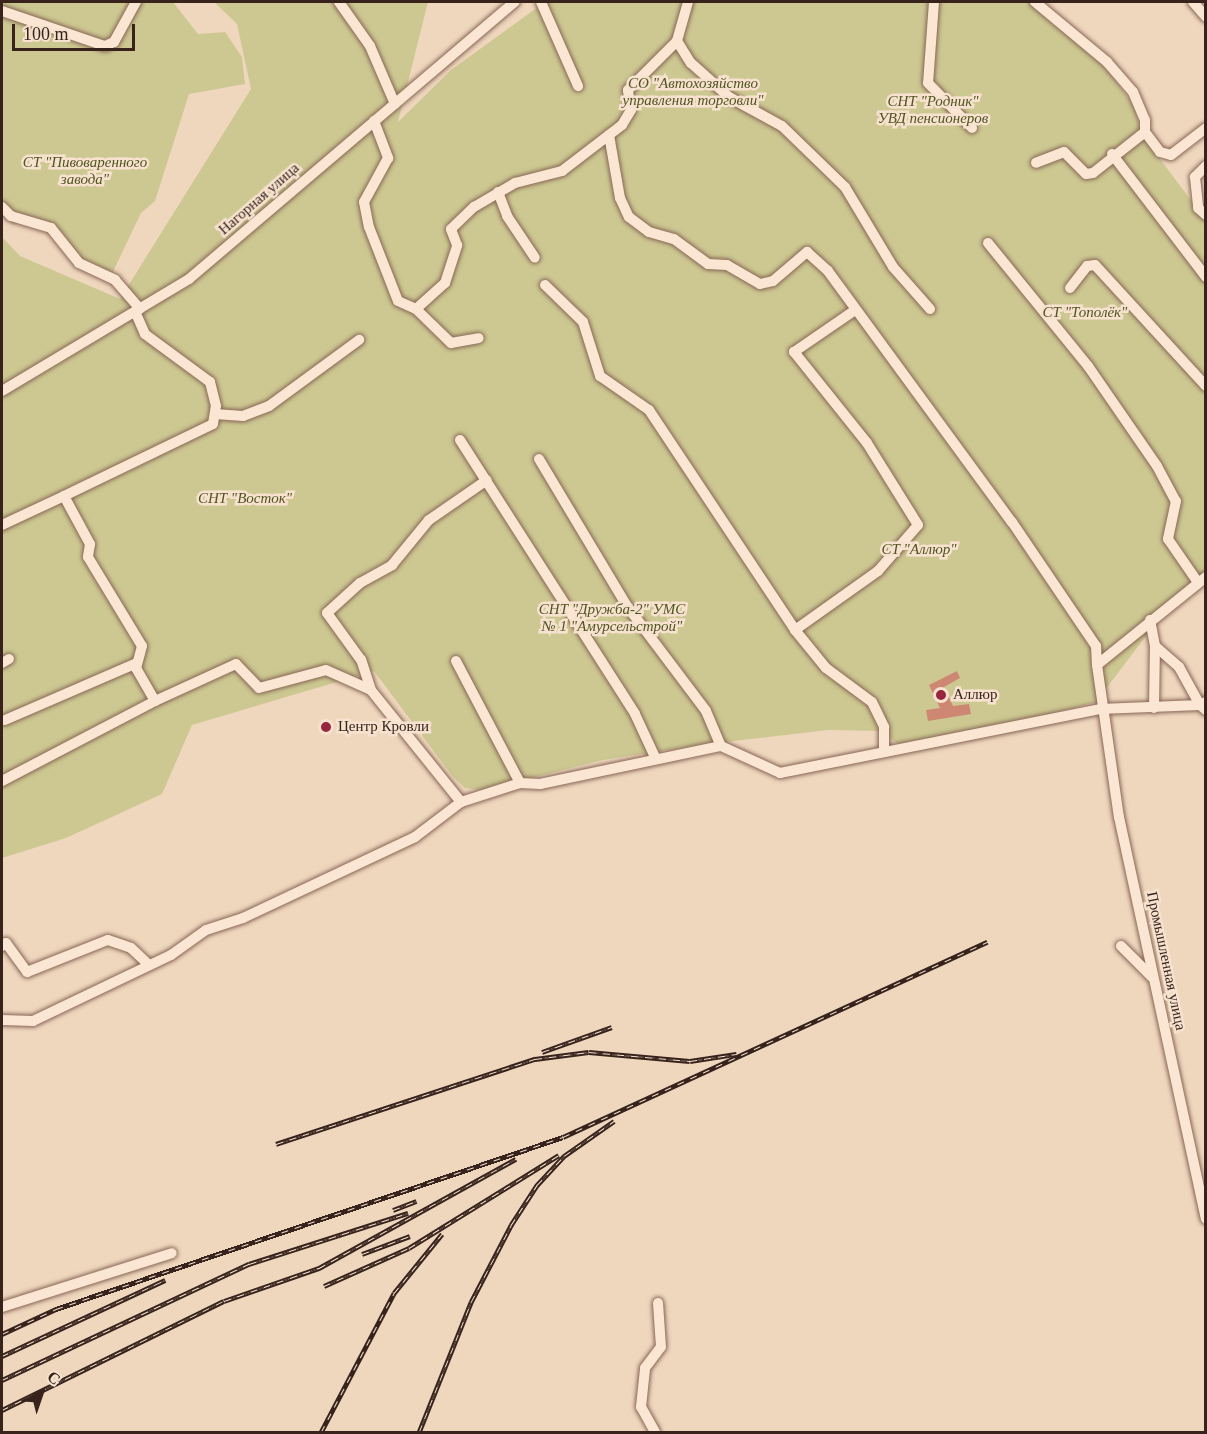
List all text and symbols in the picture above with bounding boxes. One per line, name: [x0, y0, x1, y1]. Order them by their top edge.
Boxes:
scale bar: [15, 12, 138, 50]
text: 100 m: [23, 24, 69, 44]
park label: СО "Автохозяйство управления торговли": [623, 74, 763, 109]
park label: СНТ "Родник" УВД пенсионеров: [878, 92, 988, 127]
park label: СТ "Пивоваренного завода": [23, 153, 147, 188]
street label: Нагорная улица: [215, 159, 303, 239]
park label: СТ "Тополёк": [1043, 304, 1127, 322]
park label: СНТ "Восток": [198, 490, 292, 508]
park label: СТ "Аллюр": [881, 541, 957, 559]
park label: СНТ "Дружба-2" УМС № 1 "Амурсельстрой": [539, 600, 685, 635]
place label: Аллюр: [953, 686, 998, 704]
marker: Аллюр: [934, 688, 948, 702]
place label: Центр Кровли: [338, 718, 429, 736]
marker: Центр Кровли: [319, 720, 333, 734]
street label: Промышленная улица: [1143, 890, 1189, 1032]
north arrow: [12, 1362, 72, 1422]
text: С: [44, 1368, 64, 1388]

